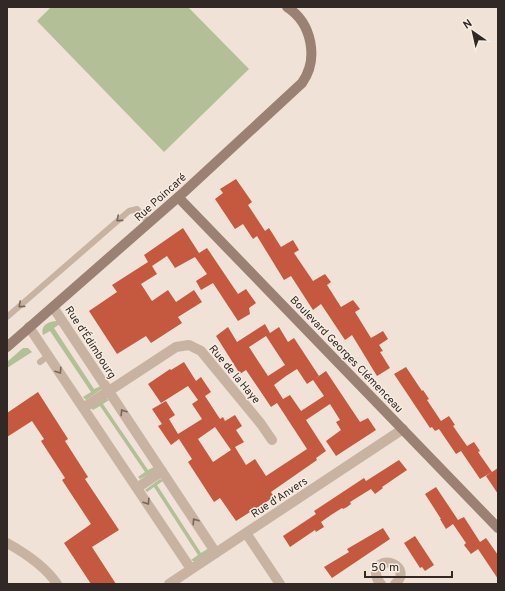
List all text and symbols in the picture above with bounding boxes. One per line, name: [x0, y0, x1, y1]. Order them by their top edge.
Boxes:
north arrow: [453, 12, 493, 52]
text: N: [461, 17, 475, 33]
street label: Rue Poincaré: [132, 171, 190, 225]
one-way arrow: [117, 215, 124, 222]
street label: Boulevard Georges Clémenceau: [287, 293, 406, 416]
one-way arrow: [19, 300, 26, 307]
street label: Rue d’Édimbourg: [61, 303, 120, 382]
street label: Rue de la Haye: [206, 342, 263, 407]
one-way arrow: [54, 367, 61, 374]
one-way arrow: [120, 409, 128, 416]
street label: Rue d'Anvers: [249, 474, 311, 521]
one-way arrow: [142, 498, 149, 505]
one-way arrow: [192, 518, 199, 525]
scale bar: [365, 553, 452, 579]
text: 50 m: [371, 560, 399, 576]

